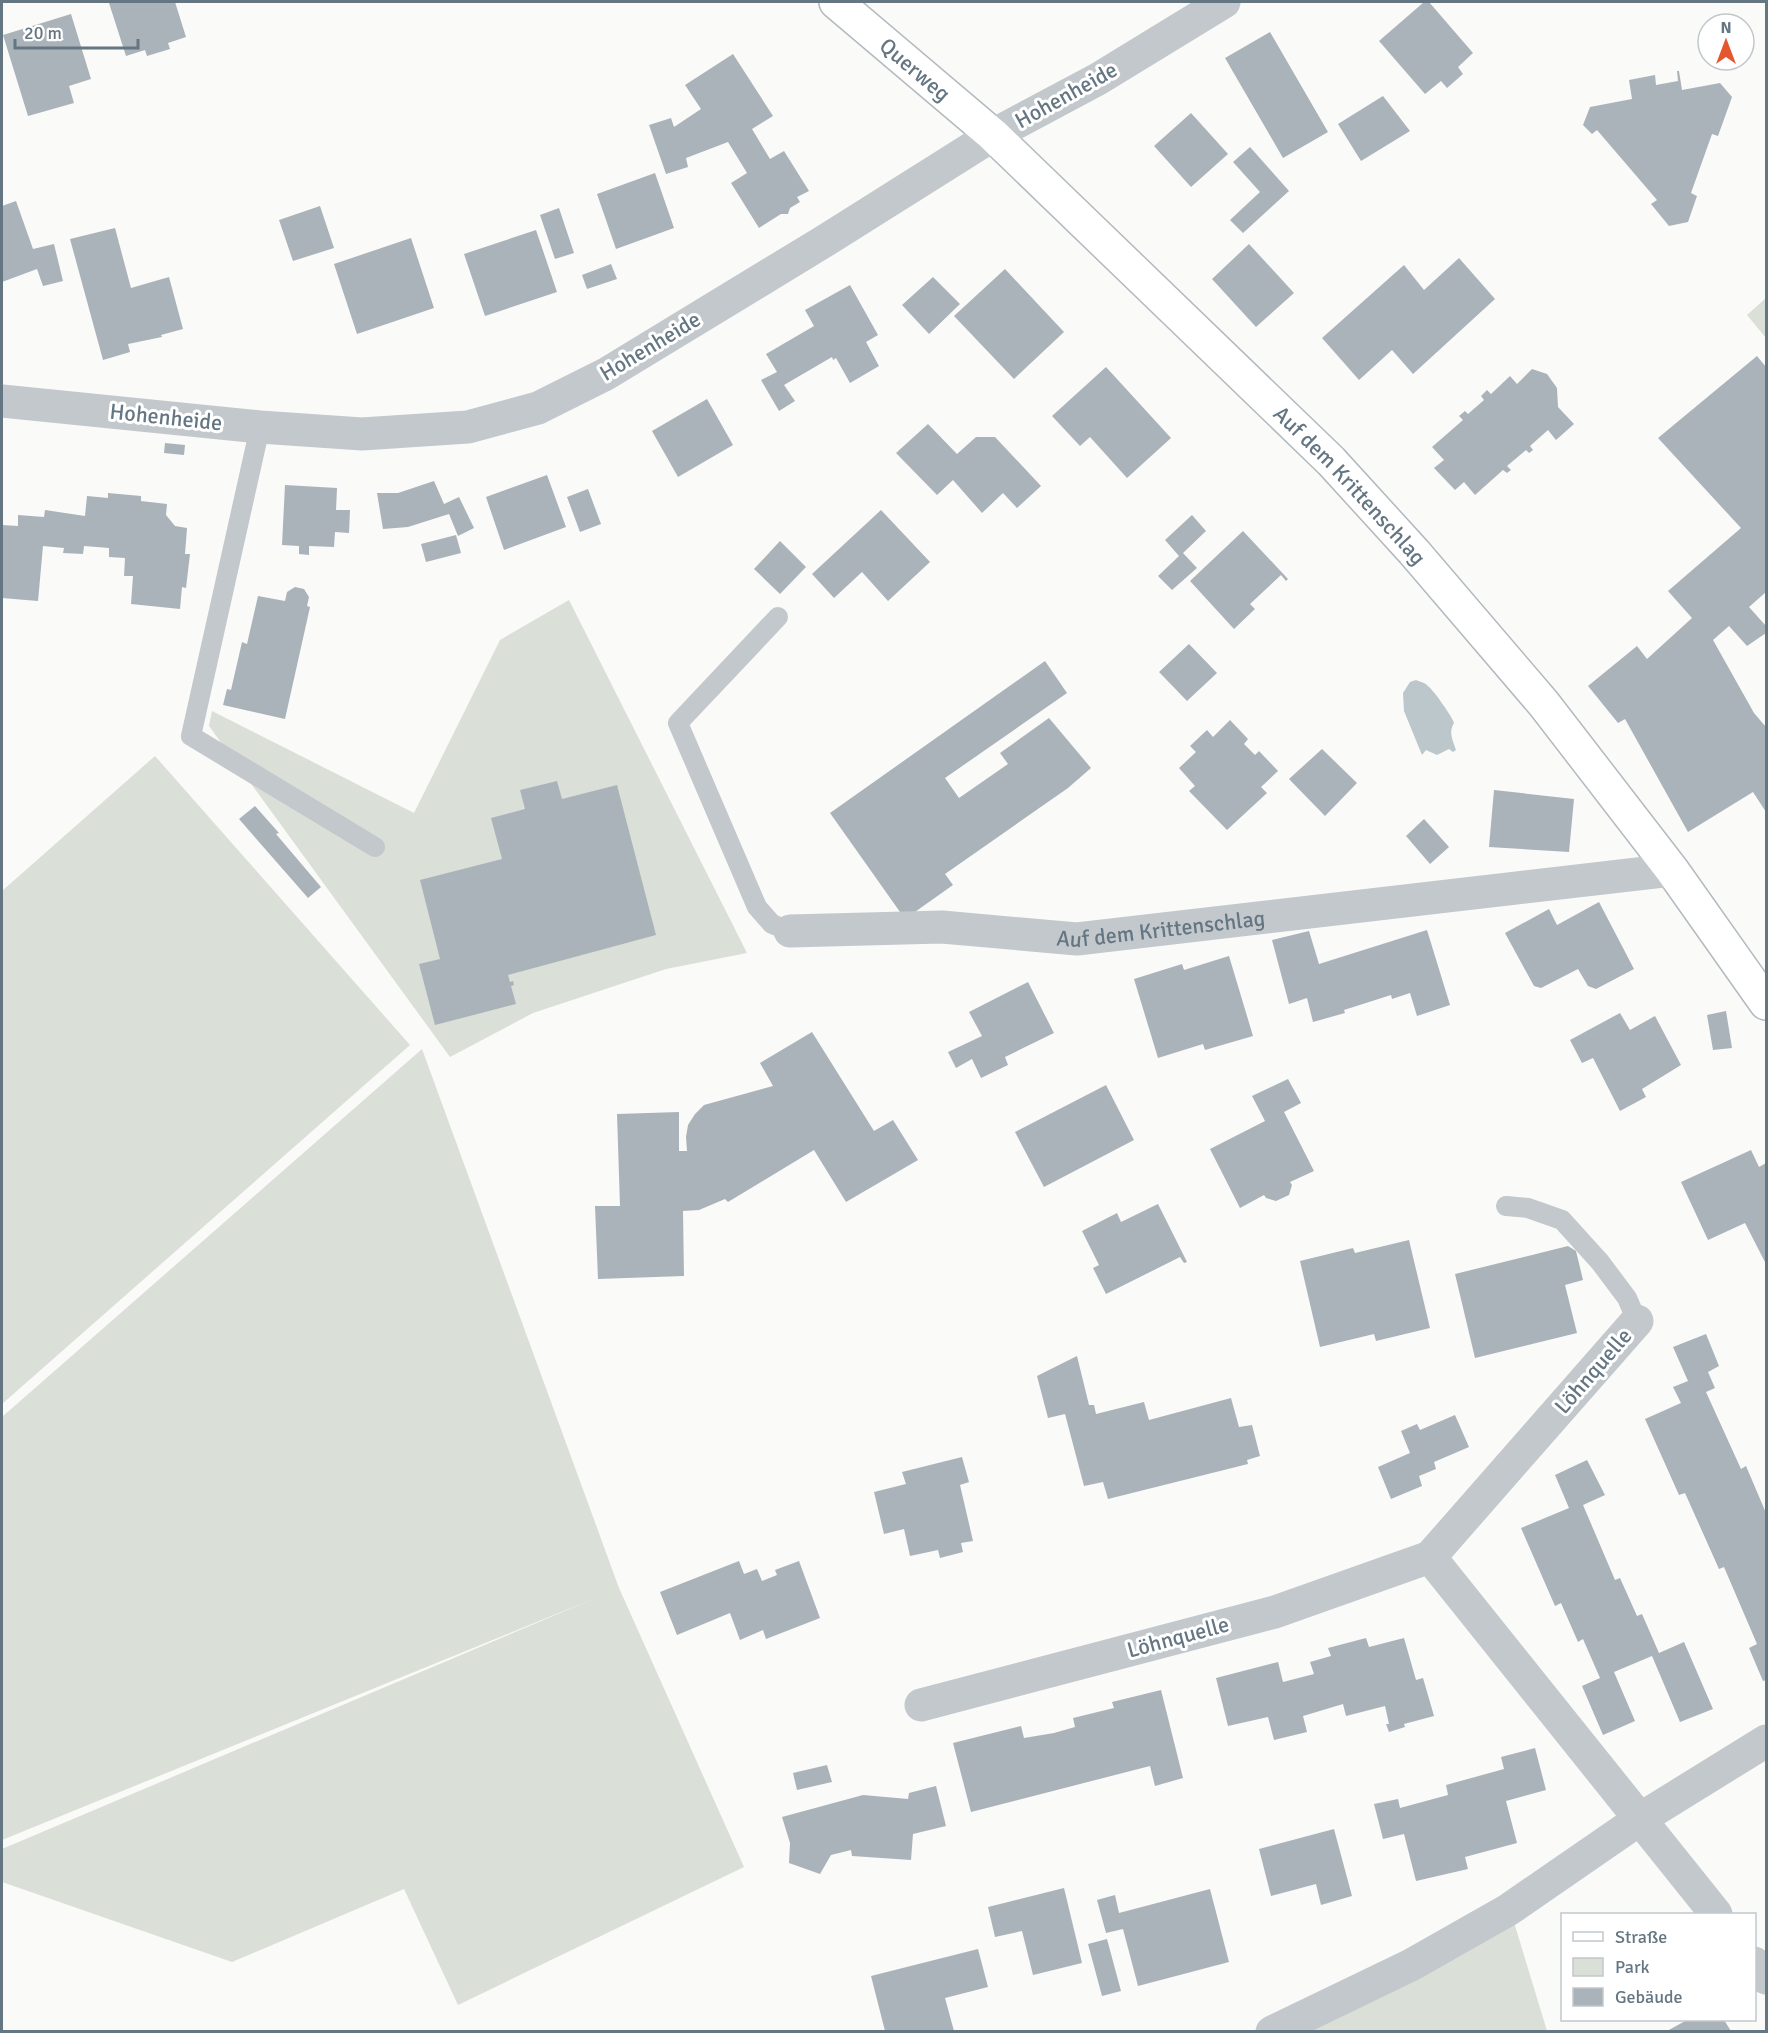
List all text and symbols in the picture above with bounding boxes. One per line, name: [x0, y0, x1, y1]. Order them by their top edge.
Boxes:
scale bar: [15, 12, 138, 50]
north arrow: [1696, 12, 1756, 72]
text: N: [1720, 18, 1732, 38]
text: 20 m: [24, 22, 62, 44]
street label: Querweg: [875, 32, 956, 107]
street label: Hohenheide: [1010, 56, 1122, 134]
street label: Hohenheide: [595, 305, 705, 387]
street label: Hohenheide: [108, 398, 224, 436]
street label: Auf dem Krittenschlag: [1268, 400, 1432, 570]
street label: Auf dem Krittenschlag: [1056, 904, 1266, 953]
street label: Löhnquelle: [1549, 1323, 1637, 1419]
street label: Löhnquelle: [1124, 1610, 1232, 1664]
legend: [1561, 1913, 1756, 2021]
text: Straße: [1615, 1926, 1667, 1948]
text: Park: [1615, 1956, 1650, 1978]
text: Gebäude: [1615, 1986, 1683, 2008]

